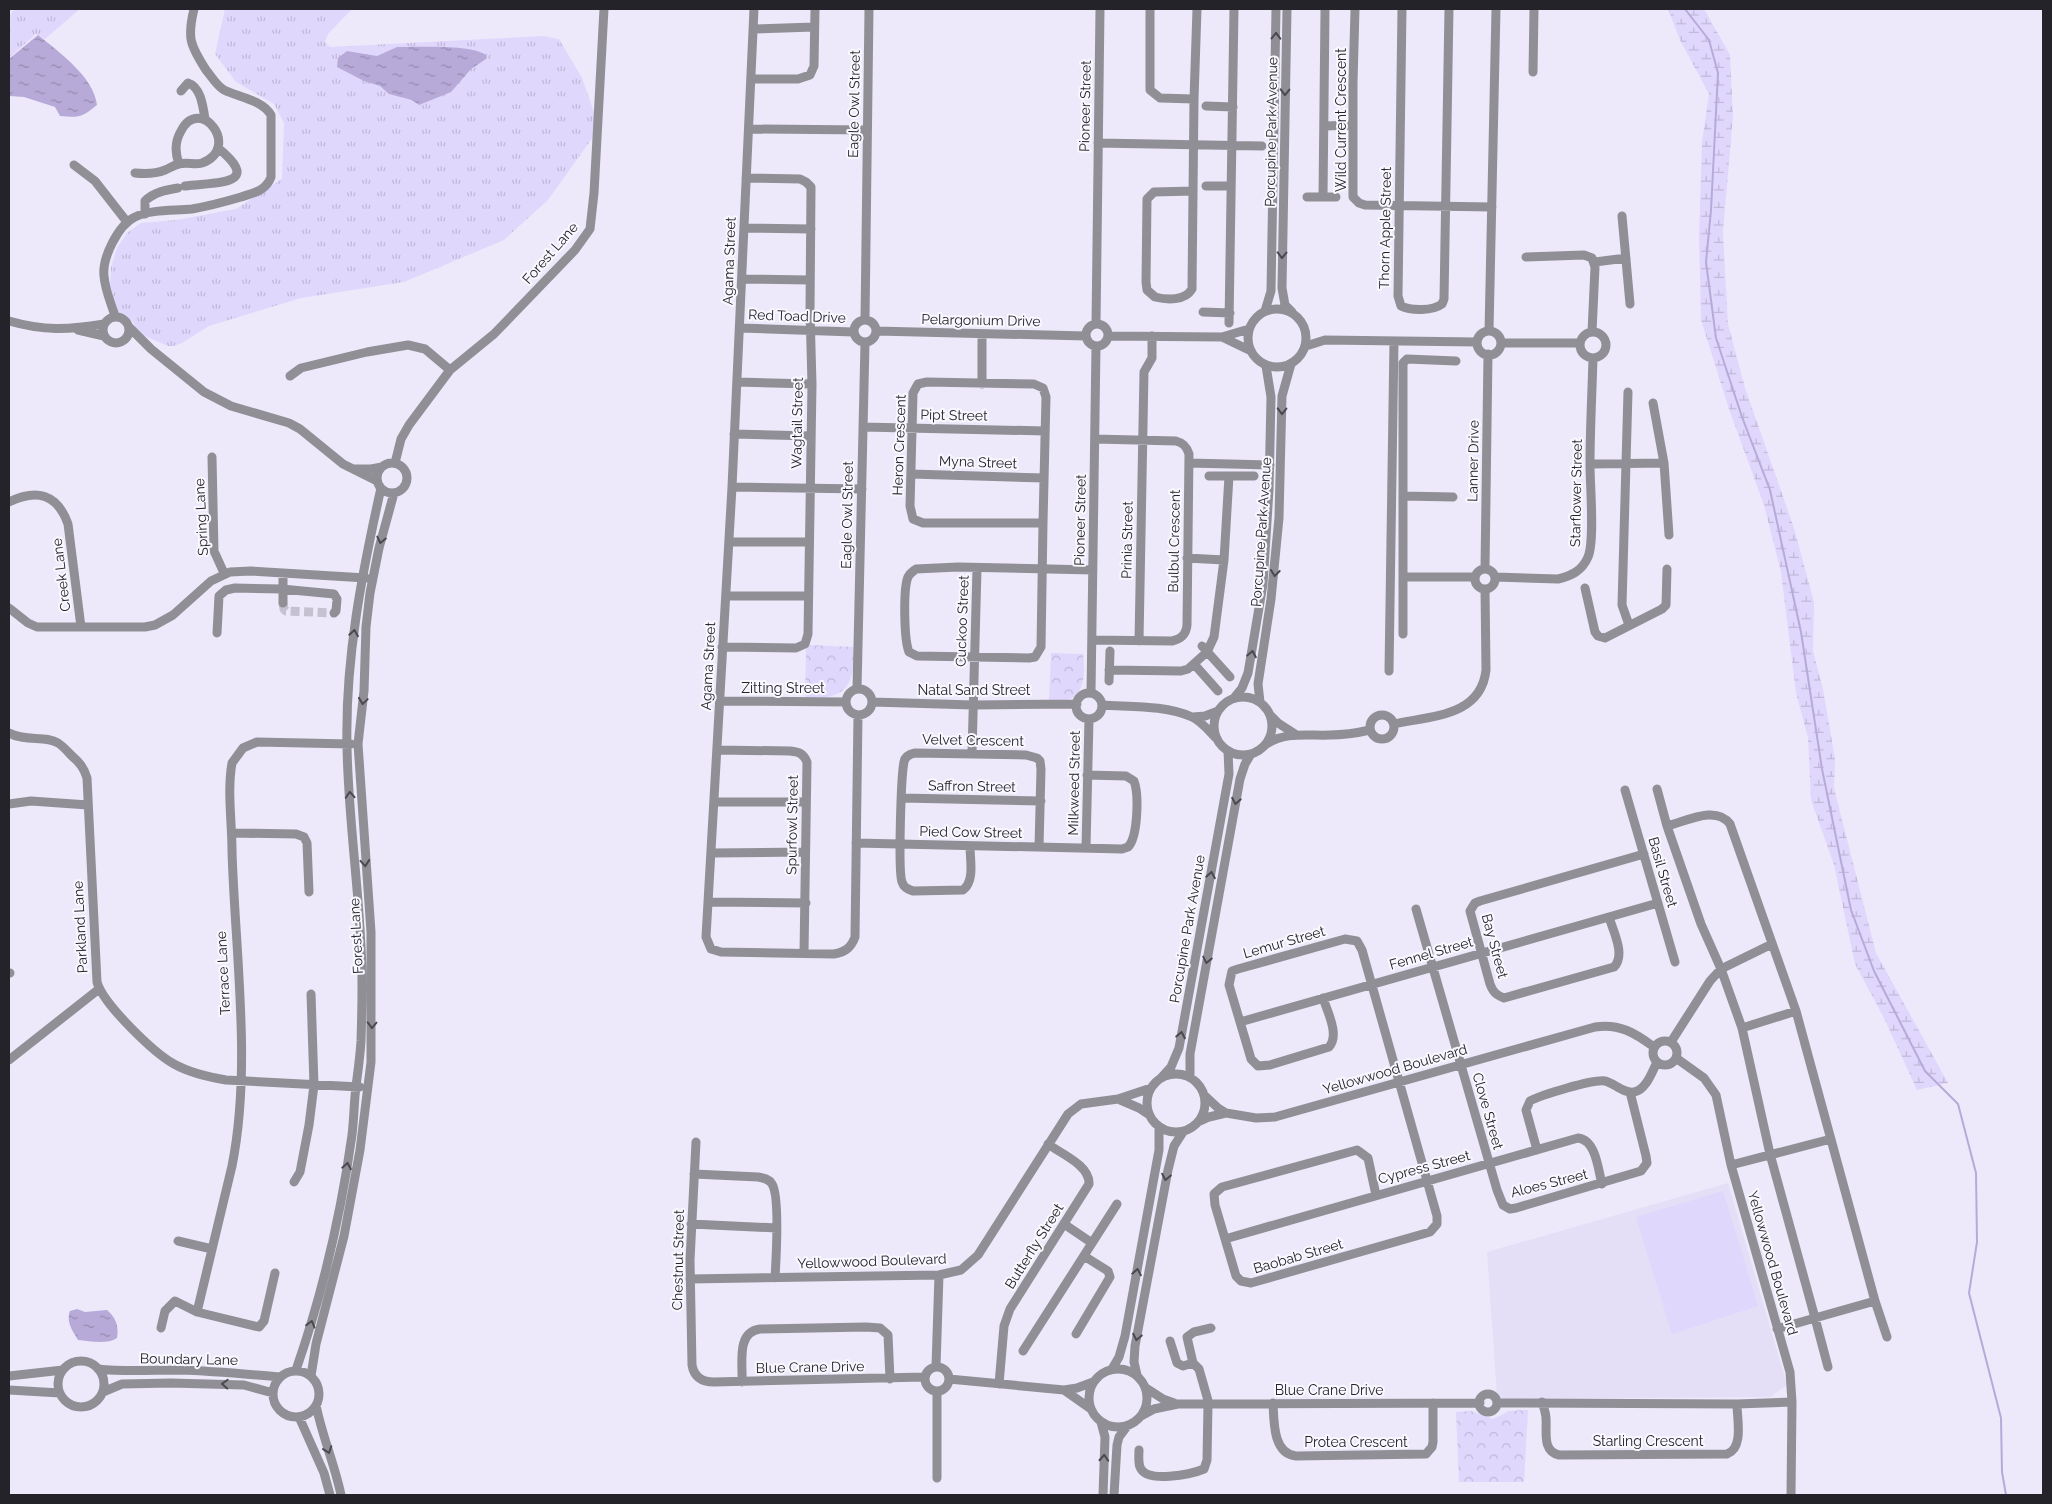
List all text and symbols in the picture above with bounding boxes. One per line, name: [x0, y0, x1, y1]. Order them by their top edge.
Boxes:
one-way arrow: [1271, 32, 1281, 40]
street label: Wild Current Crescent: [1333, 48, 1349, 192]
street label: Eagle Owl Street: [845, 50, 863, 158]
street label: Porcupine Park Avenue: [1262, 57, 1280, 207]
street label: Pioneer Street: [1076, 60, 1094, 152]
one-way arrow: [1280, 89, 1290, 97]
street label: Thorn Apple Street: [1376, 166, 1394, 289]
street label: Agama Street: [719, 216, 739, 305]
street label: Forest Lane: [519, 219, 581, 287]
one-way arrow: [1277, 251, 1288, 259]
street label: Red Toad Drive: [748, 306, 846, 326]
street label: Pelargonium Drive: [921, 311, 1041, 329]
street label: Wagtail Street: [788, 377, 806, 469]
street label: Heron Crescent: [889, 394, 909, 496]
street label: Pipt Street: [920, 406, 988, 424]
one-way arrow: [1277, 408, 1287, 415]
street label: Lanner Drive: [1464, 420, 1482, 502]
street label: Starflower Street: [1567, 438, 1585, 547]
street label: Myna Street: [939, 453, 1018, 471]
street label: Porcupine Park Avenue: [1248, 457, 1274, 607]
street label: Eagle Owl Street: [838, 461, 856, 569]
street label: Pioneer Street: [1071, 474, 1089, 566]
street label: Spring Lane: [191, 478, 211, 556]
street label: Bulbul Crescent: [1165, 489, 1183, 593]
street label: Prinia Street: [1118, 501, 1136, 579]
one-way arrow: [376, 535, 387, 544]
street label: Creek Lane: [49, 537, 73, 613]
one-way arrow: [1270, 570, 1281, 578]
street label: Cuckoo Street: [952, 575, 972, 667]
street label: Agama Street: [698, 621, 718, 711]
one-way arrow: [348, 628, 359, 636]
one-way arrow: [1246, 649, 1257, 658]
street label: Zitting Street: [741, 680, 825, 696]
street label: Natal Sand Street: [918, 682, 1031, 698]
one-way arrow: [358, 697, 369, 705]
street label: Milkweed Street: [1065, 730, 1083, 836]
street label: Velvet Crescent: [922, 731, 1024, 749]
street label: Spurfowl Street: [783, 775, 801, 875]
street label: Saffron Street: [928, 777, 1016, 795]
one-way arrow: [344, 790, 355, 798]
one-way arrow: [1232, 796, 1242, 805]
street label: Pied Cow Street: [919, 823, 1023, 841]
street label: Basil Street: [1645, 835, 1681, 909]
street label: Porcupine Park Avenue: [1166, 854, 1208, 1004]
one-way arrow: [360, 859, 371, 867]
one-way arrow: [1205, 871, 1216, 879]
street label: Parkland Lane: [70, 880, 90, 974]
street label: Forest Lane: [346, 898, 366, 974]
street label: Bay Street: [1479, 912, 1511, 980]
street label: Lemur Street: [1241, 923, 1327, 961]
street label: Terrace Lane: [213, 931, 233, 1015]
street label: Fennel Street: [1387, 933, 1475, 973]
one-way arrow: [1202, 956, 1213, 965]
one-way arrow: [367, 1022, 377, 1029]
one-way arrow: [1176, 1030, 1186, 1039]
street label: Yellowwood Boulevard: [1321, 1041, 1469, 1097]
street label: Clove Street: [1469, 1071, 1507, 1152]
street label: Cypress Street: [1376, 1147, 1472, 1187]
one-way arrow: [341, 1161, 351, 1170]
street label: Aloes Street: [1509, 1166, 1590, 1200]
one-way arrow: [1162, 1172, 1172, 1181]
street label: Yellowwood Boulevard: [1745, 1189, 1801, 1337]
street label: Butterfly Street: [1001, 1200, 1067, 1292]
street label: Chestnut Street: [669, 1209, 687, 1311]
street label: Baobab Street: [1251, 1235, 1345, 1276]
street label: Yellowwood Boulevard: [797, 1250, 947, 1272]
one-way arrow: [1131, 1267, 1142, 1276]
one-way arrow: [305, 1320, 315, 1329]
one-way arrow: [1132, 1332, 1142, 1341]
street label: Boundary Lane: [140, 1350, 238, 1368]
street label: Blue Crane Drive: [756, 1358, 864, 1376]
one-way arrow: [221, 1379, 229, 1390]
street label: Blue Crane Drive: [1275, 1382, 1383, 1398]
street label: Starling Crescent: [1593, 1433, 1704, 1449]
street label: Protea Crescent: [1304, 1434, 1408, 1450]
one-way arrow: [322, 1446, 332, 1454]
one-way arrow: [1099, 1454, 1110, 1462]

